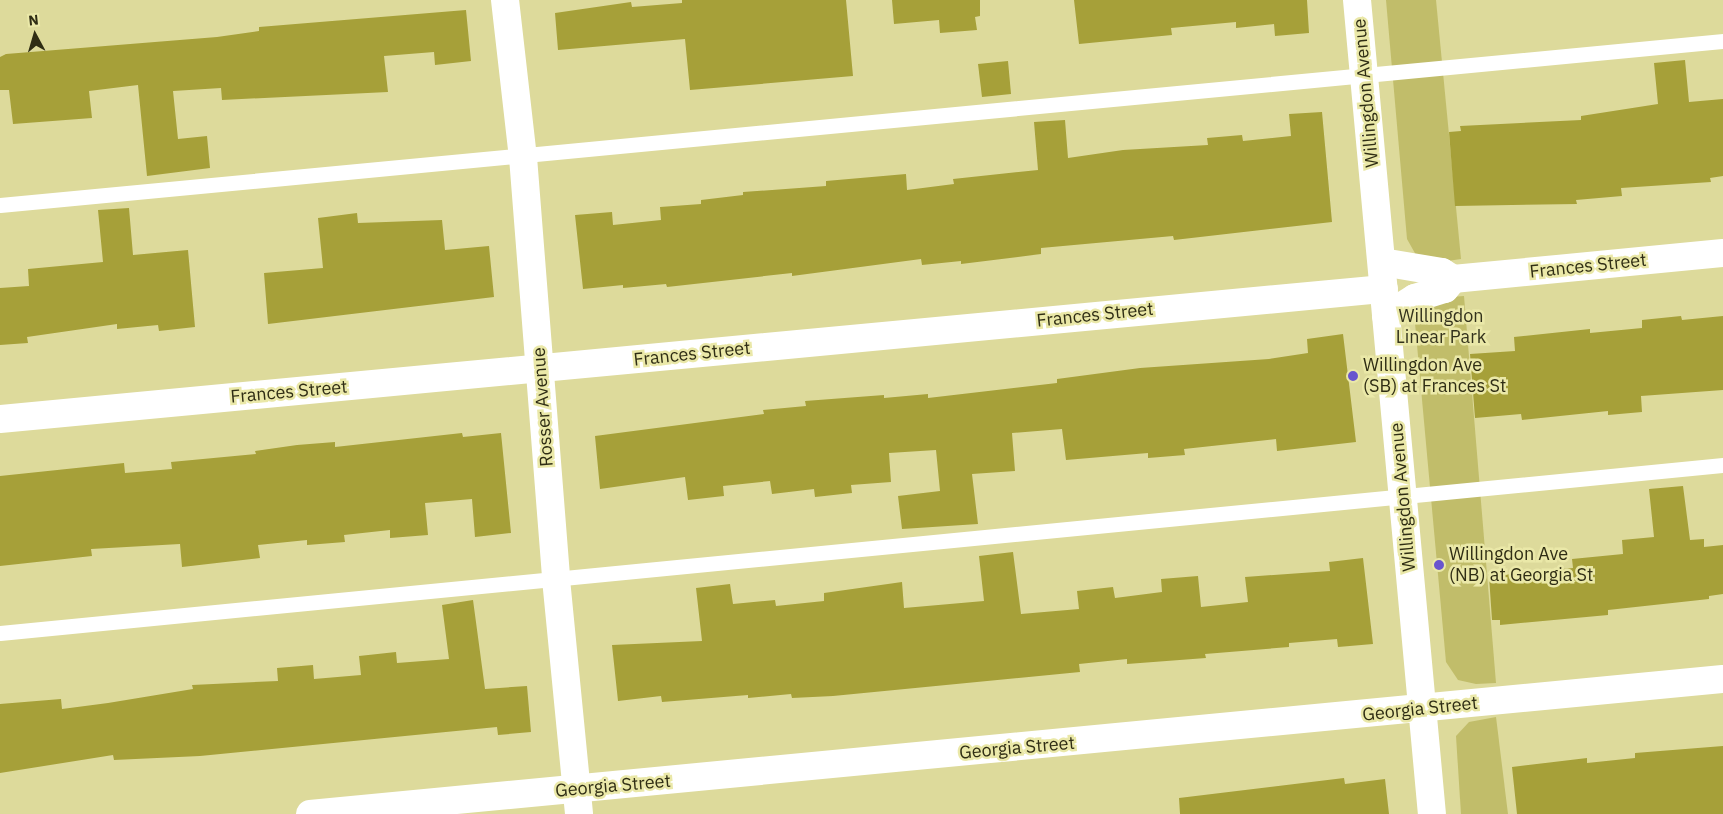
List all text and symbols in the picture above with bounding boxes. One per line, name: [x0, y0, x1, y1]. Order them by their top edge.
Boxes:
north arrow: [10, 10, 60, 60]
text: N: [27, 11, 39, 30]
street label: Willingdon Avenue: [1349, 18, 1383, 168]
street label: Frances Street: [1529, 249, 1647, 283]
street label: Frances Street: [1036, 298, 1154, 332]
park label: Willingdon Linear Park: [1396, 306, 1486, 348]
street label: Frances Street: [633, 337, 751, 371]
street label: Rosser Avenue: [528, 347, 558, 467]
place label: Willingdon Ave (SB) at Frances St: [1363, 355, 1506, 398]
marker: Willingdon Ave (SB) at Frances St: [1347, 370, 1359, 382]
street label: Frances Street: [230, 376, 348, 408]
street label: Willingdon Avenue: [1386, 422, 1420, 572]
place label: Willingdon Ave (NB) at Georgia St: [1449, 544, 1593, 586]
marker: Willingdon Ave (NB) at Georgia St: [1433, 559, 1445, 571]
street label: Georgia Street: [1361, 692, 1479, 726]
street label: Georgia Street: [958, 732, 1076, 764]
street label: Georgia Street: [554, 770, 672, 802]

